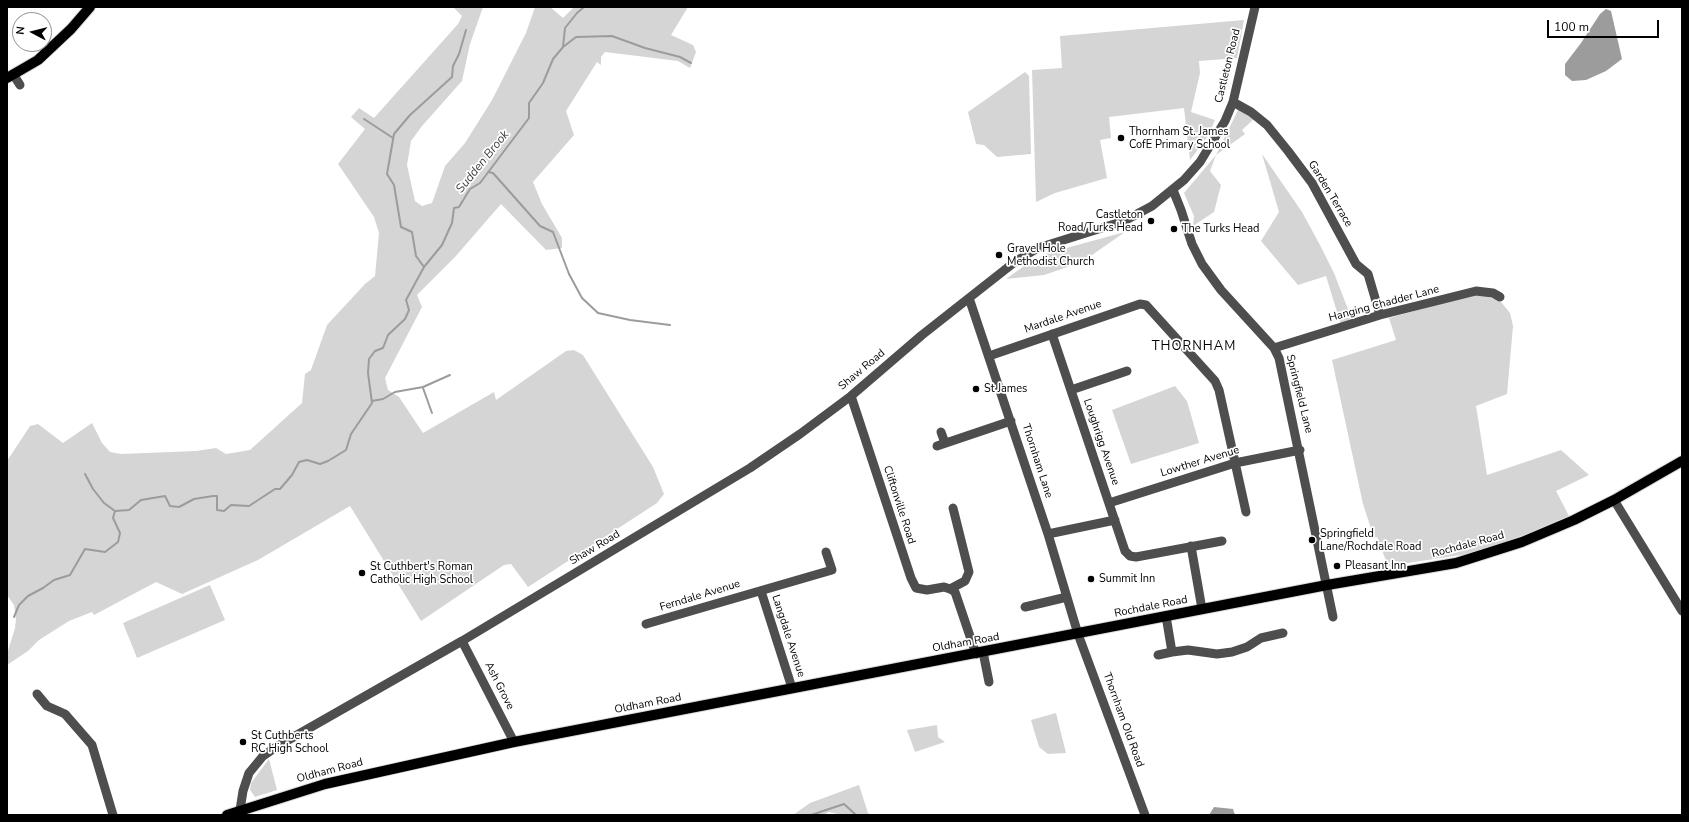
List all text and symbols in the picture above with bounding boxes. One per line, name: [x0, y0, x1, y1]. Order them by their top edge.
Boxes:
north arrow: [12, 12, 52, 52]
scale bar: [1549, 12, 1661, 38]
text: 100 m: [1554, 19, 1589, 35]
text: N: [13, 26, 29, 36]
street label: Castleton Road: [1212, 28, 1244, 104]
place label: Thornham St. James CofE Primary School: [1129, 125, 1230, 151]
water label: Sudden Brook: [453, 128, 513, 196]
marker: Thornham St. James CofE Primary School: [1116, 133, 1126, 143]
street label: Garden Terrace: [1305, 158, 1355, 230]
place label: Castleton Road/Turks Head: [1058, 208, 1143, 234]
marker: Castleton Road/Turks Head: [1146, 216, 1156, 226]
place label: The Turks Head: [1182, 222, 1259, 236]
marker: The Turks Head: [1169, 224, 1179, 234]
place label: Gravel Hole Methodist Church: [1007, 242, 1094, 268]
marker: Gravel Hole Methodist Church: [994, 250, 1004, 260]
street label: Hanging Chadder Lane: [1327, 283, 1441, 325]
street label: Mardale Avenue: [1023, 298, 1103, 336]
district label: THORNHAM: [1152, 339, 1236, 355]
street label: Shaw Road: [836, 347, 888, 393]
street label: Springfield Lane: [1283, 353, 1315, 435]
place label: St James: [984, 382, 1027, 396]
marker: St James: [971, 384, 981, 394]
street label: Loughrigg Avenue: [1080, 397, 1122, 487]
street label: Thornham Lane: [1019, 422, 1055, 500]
street label: Lowther Avenue: [1159, 444, 1241, 480]
street label: Cliftonville Road: [880, 464, 918, 546]
place label: Springfield Lane/Rochdale Road: [1320, 527, 1421, 553]
street label: Shaw Road: [567, 528, 623, 568]
street label: Rochdale Road: [1430, 529, 1506, 561]
marker: Springfield Lane/Rochdale Road: [1307, 535, 1317, 545]
place label: Pleasant Inn: [1345, 559, 1406, 573]
place label: St Cuthbert's Roman Catholic High School: [370, 560, 473, 586]
marker: Pleasant Inn: [1332, 561, 1342, 571]
marker: St Cuthbert's Roman Catholic High School: [357, 568, 367, 578]
place label: Summit Inn: [1099, 572, 1155, 586]
marker: Summit Inn: [1086, 574, 1096, 584]
street label: Ferndale Avenue: [658, 577, 742, 615]
street label: Langdale Avenue: [768, 593, 808, 679]
street label: Rochdale Road: [1113, 593, 1189, 621]
street label: Oldham Road: [931, 631, 1001, 655]
street label: Ash Grove: [481, 660, 517, 712]
street label: Thornham Old Road: [1100, 671, 1146, 769]
street label: Oldham Road: [613, 691, 683, 717]
place label: St Cuthberts RC High School: [251, 729, 329, 755]
marker: St Cuthberts RC High School: [238, 737, 248, 747]
street label: Oldham Road: [295, 756, 365, 786]

